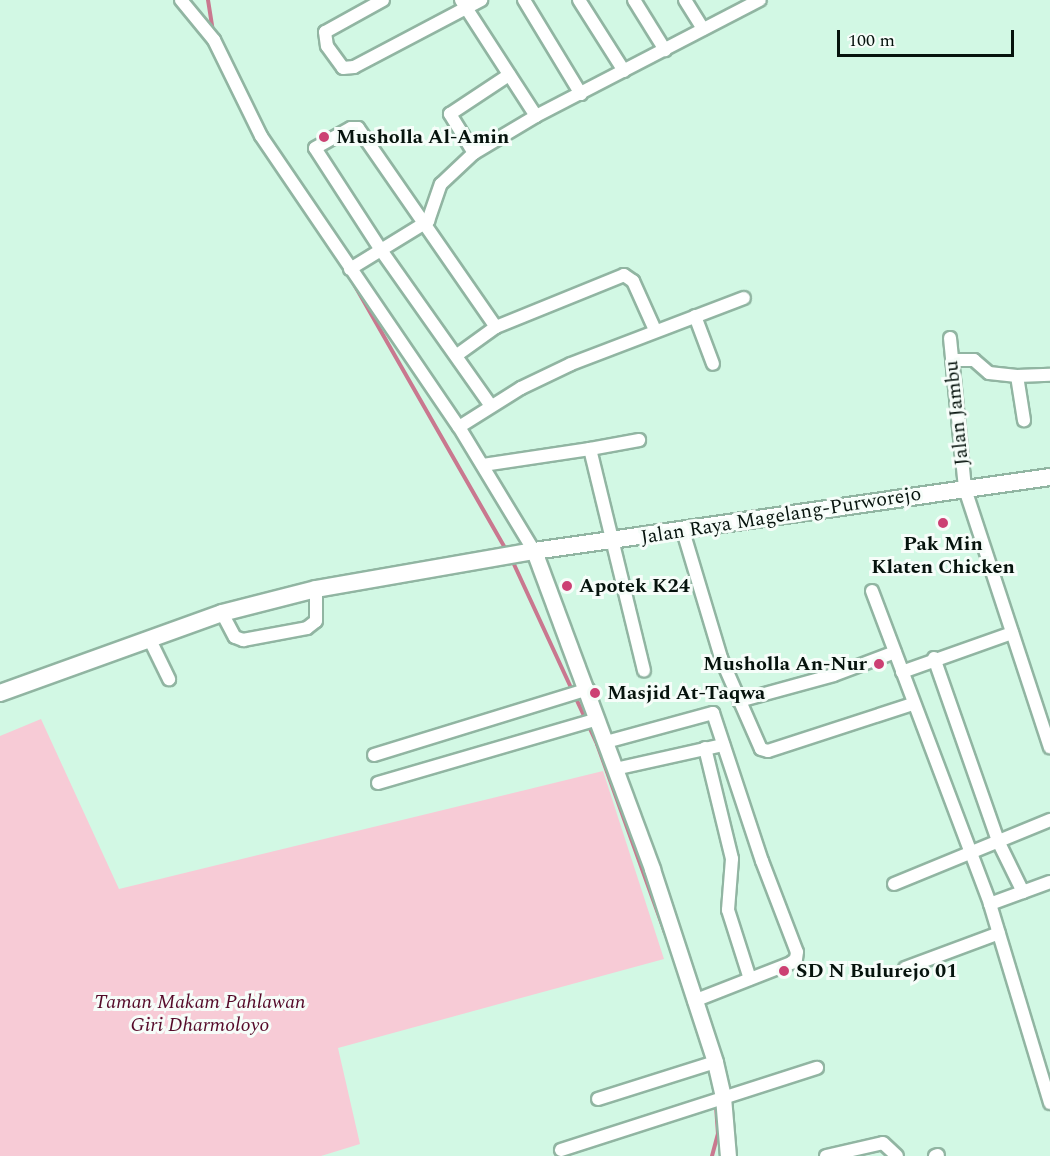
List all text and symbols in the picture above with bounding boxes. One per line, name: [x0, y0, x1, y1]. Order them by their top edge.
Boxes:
scale bar: [840, 18, 1017, 56]
text: 100 m: [848, 27, 895, 54]
place label: Musholla Al-Amin: [336, 125, 509, 149]
marker: Musholla Al-Amin: [317, 130, 331, 144]
street label: Jalan Jambu: [940, 359, 974, 467]
street label: Jalan Raya Magelang-Purworejo: [639, 482, 923, 550]
marker: Pak Min Klaten Chicken: [936, 516, 950, 530]
place label: Pak Min Klaten Chicken: [871, 532, 1015, 579]
place label: Apotek K24: [579, 574, 690, 598]
marker: Apotek K24: [560, 579, 574, 593]
place label: Musholla An-Nur: [703, 652, 867, 676]
marker: Musholla An-Nur: [872, 657, 886, 671]
place label: Masjid At-Taqwa: [607, 681, 765, 705]
marker: Masjid At-Taqwa: [588, 686, 602, 700]
place label: SD N Bulurejo 01: [796, 959, 957, 983]
marker: SD N Bulurejo 01: [777, 964, 791, 978]
park label: Taman Makam Pahlawan Giri Dharmoloyo: [94, 991, 306, 1038]

